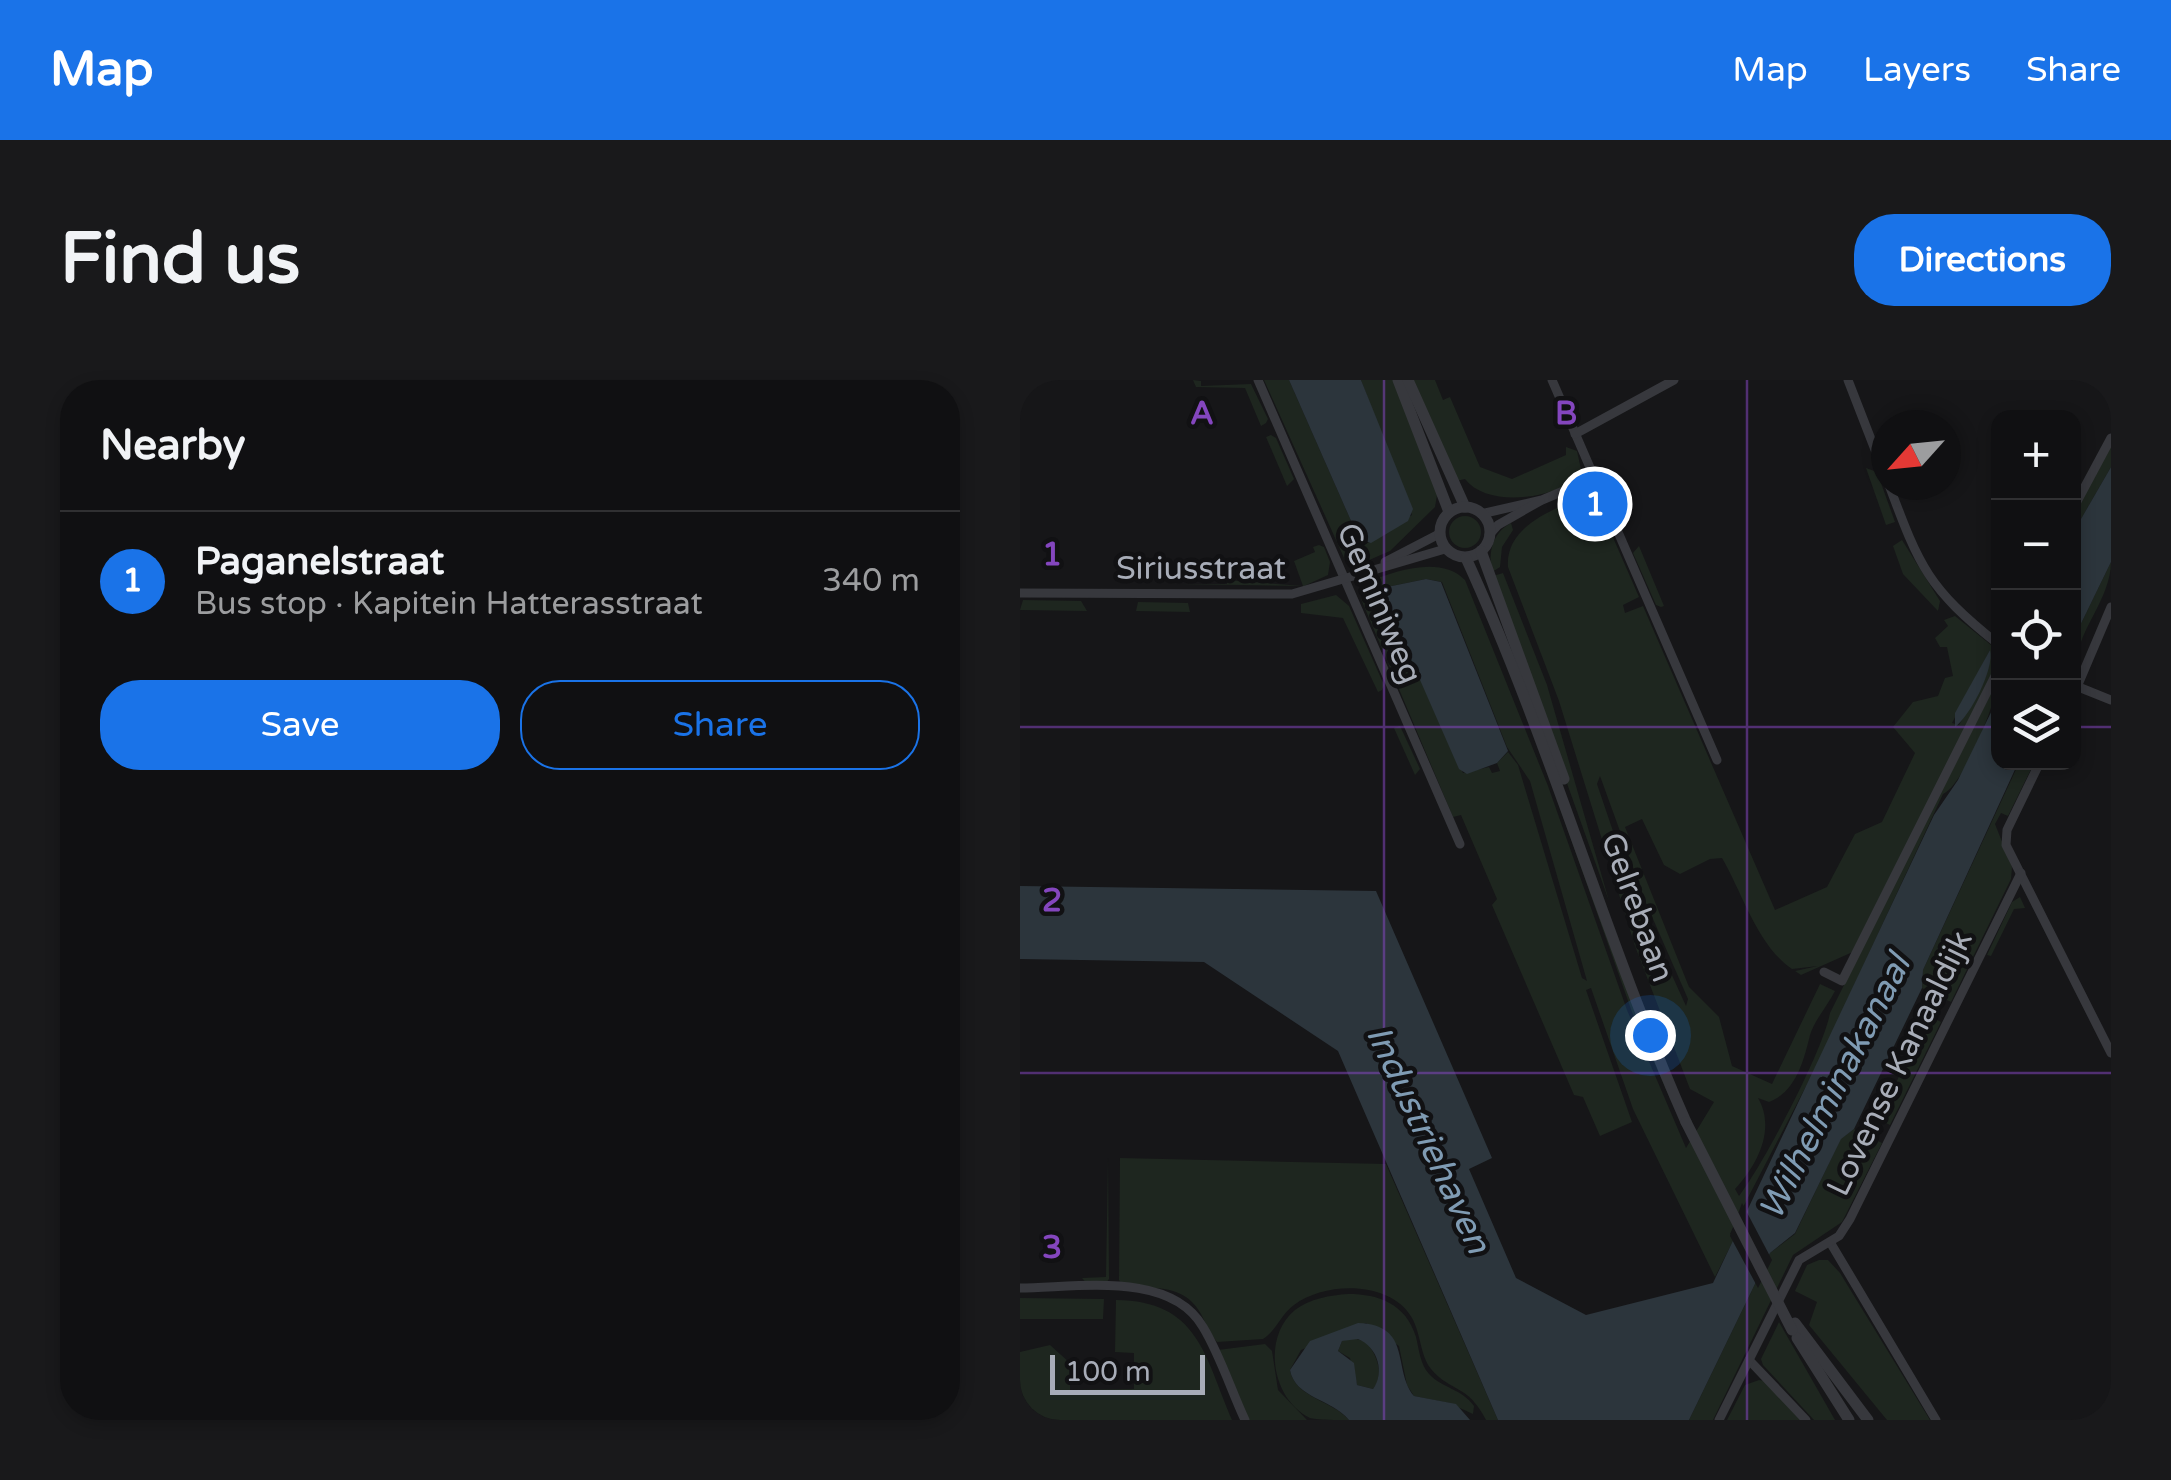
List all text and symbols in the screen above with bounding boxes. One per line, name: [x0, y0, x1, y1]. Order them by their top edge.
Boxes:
text: Map: [50, 41, 154, 99]
text: Map: [1732, 49, 1808, 91]
text: Layers: [1863, 49, 1971, 91]
text: Share: [2026, 49, 2121, 91]
button: Directions: [1854, 214, 2111, 306]
text: Find us: [60, 218, 300, 302]
text: A: [1190, 395, 1214, 433]
text: B: [1555, 395, 1577, 433]
north arrow: [1871, 410, 1961, 500]
map controls: [1991, 410, 2081, 770]
button: +: [1991, 410, 2081, 500]
text: Nearby: [100, 420, 245, 471]
pin: 1: [1562, 466, 1628, 542]
button: −: [1991, 500, 2081, 590]
street label: Geminiweg: [1328, 517, 1430, 689]
text: 1: [1042, 536, 1062, 574]
text: Paganelstraat: [195, 539, 444, 585]
street label: Siriusstraat: [1116, 550, 1286, 588]
text: 1: [122, 562, 143, 600]
text: 340 m: [822, 562, 920, 600]
text: Bus stop · Kapitein Hatterasstraat: [195, 585, 703, 623]
button: locate: [1991, 590, 2081, 680]
button: Save: [100, 680, 500, 770]
button: Share: [520, 680, 920, 770]
button: layers: [1991, 680, 2081, 770]
street label: Gelrebaan: [1593, 828, 1682, 987]
text: 2: [1042, 882, 1062, 920]
street label: Lovense Kanaaldijk: [1819, 925, 1981, 1202]
water label: Wilhelminakanaal: [1750, 944, 1922, 1227]
your location: [1625, 1010, 1676, 1061]
water label: Industriehaven: [1357, 1019, 1500, 1261]
text: 3: [1042, 1229, 1062, 1267]
scale bar: [1050, 1350, 1205, 1394]
text: 100 m: [1065, 1355, 1151, 1389]

